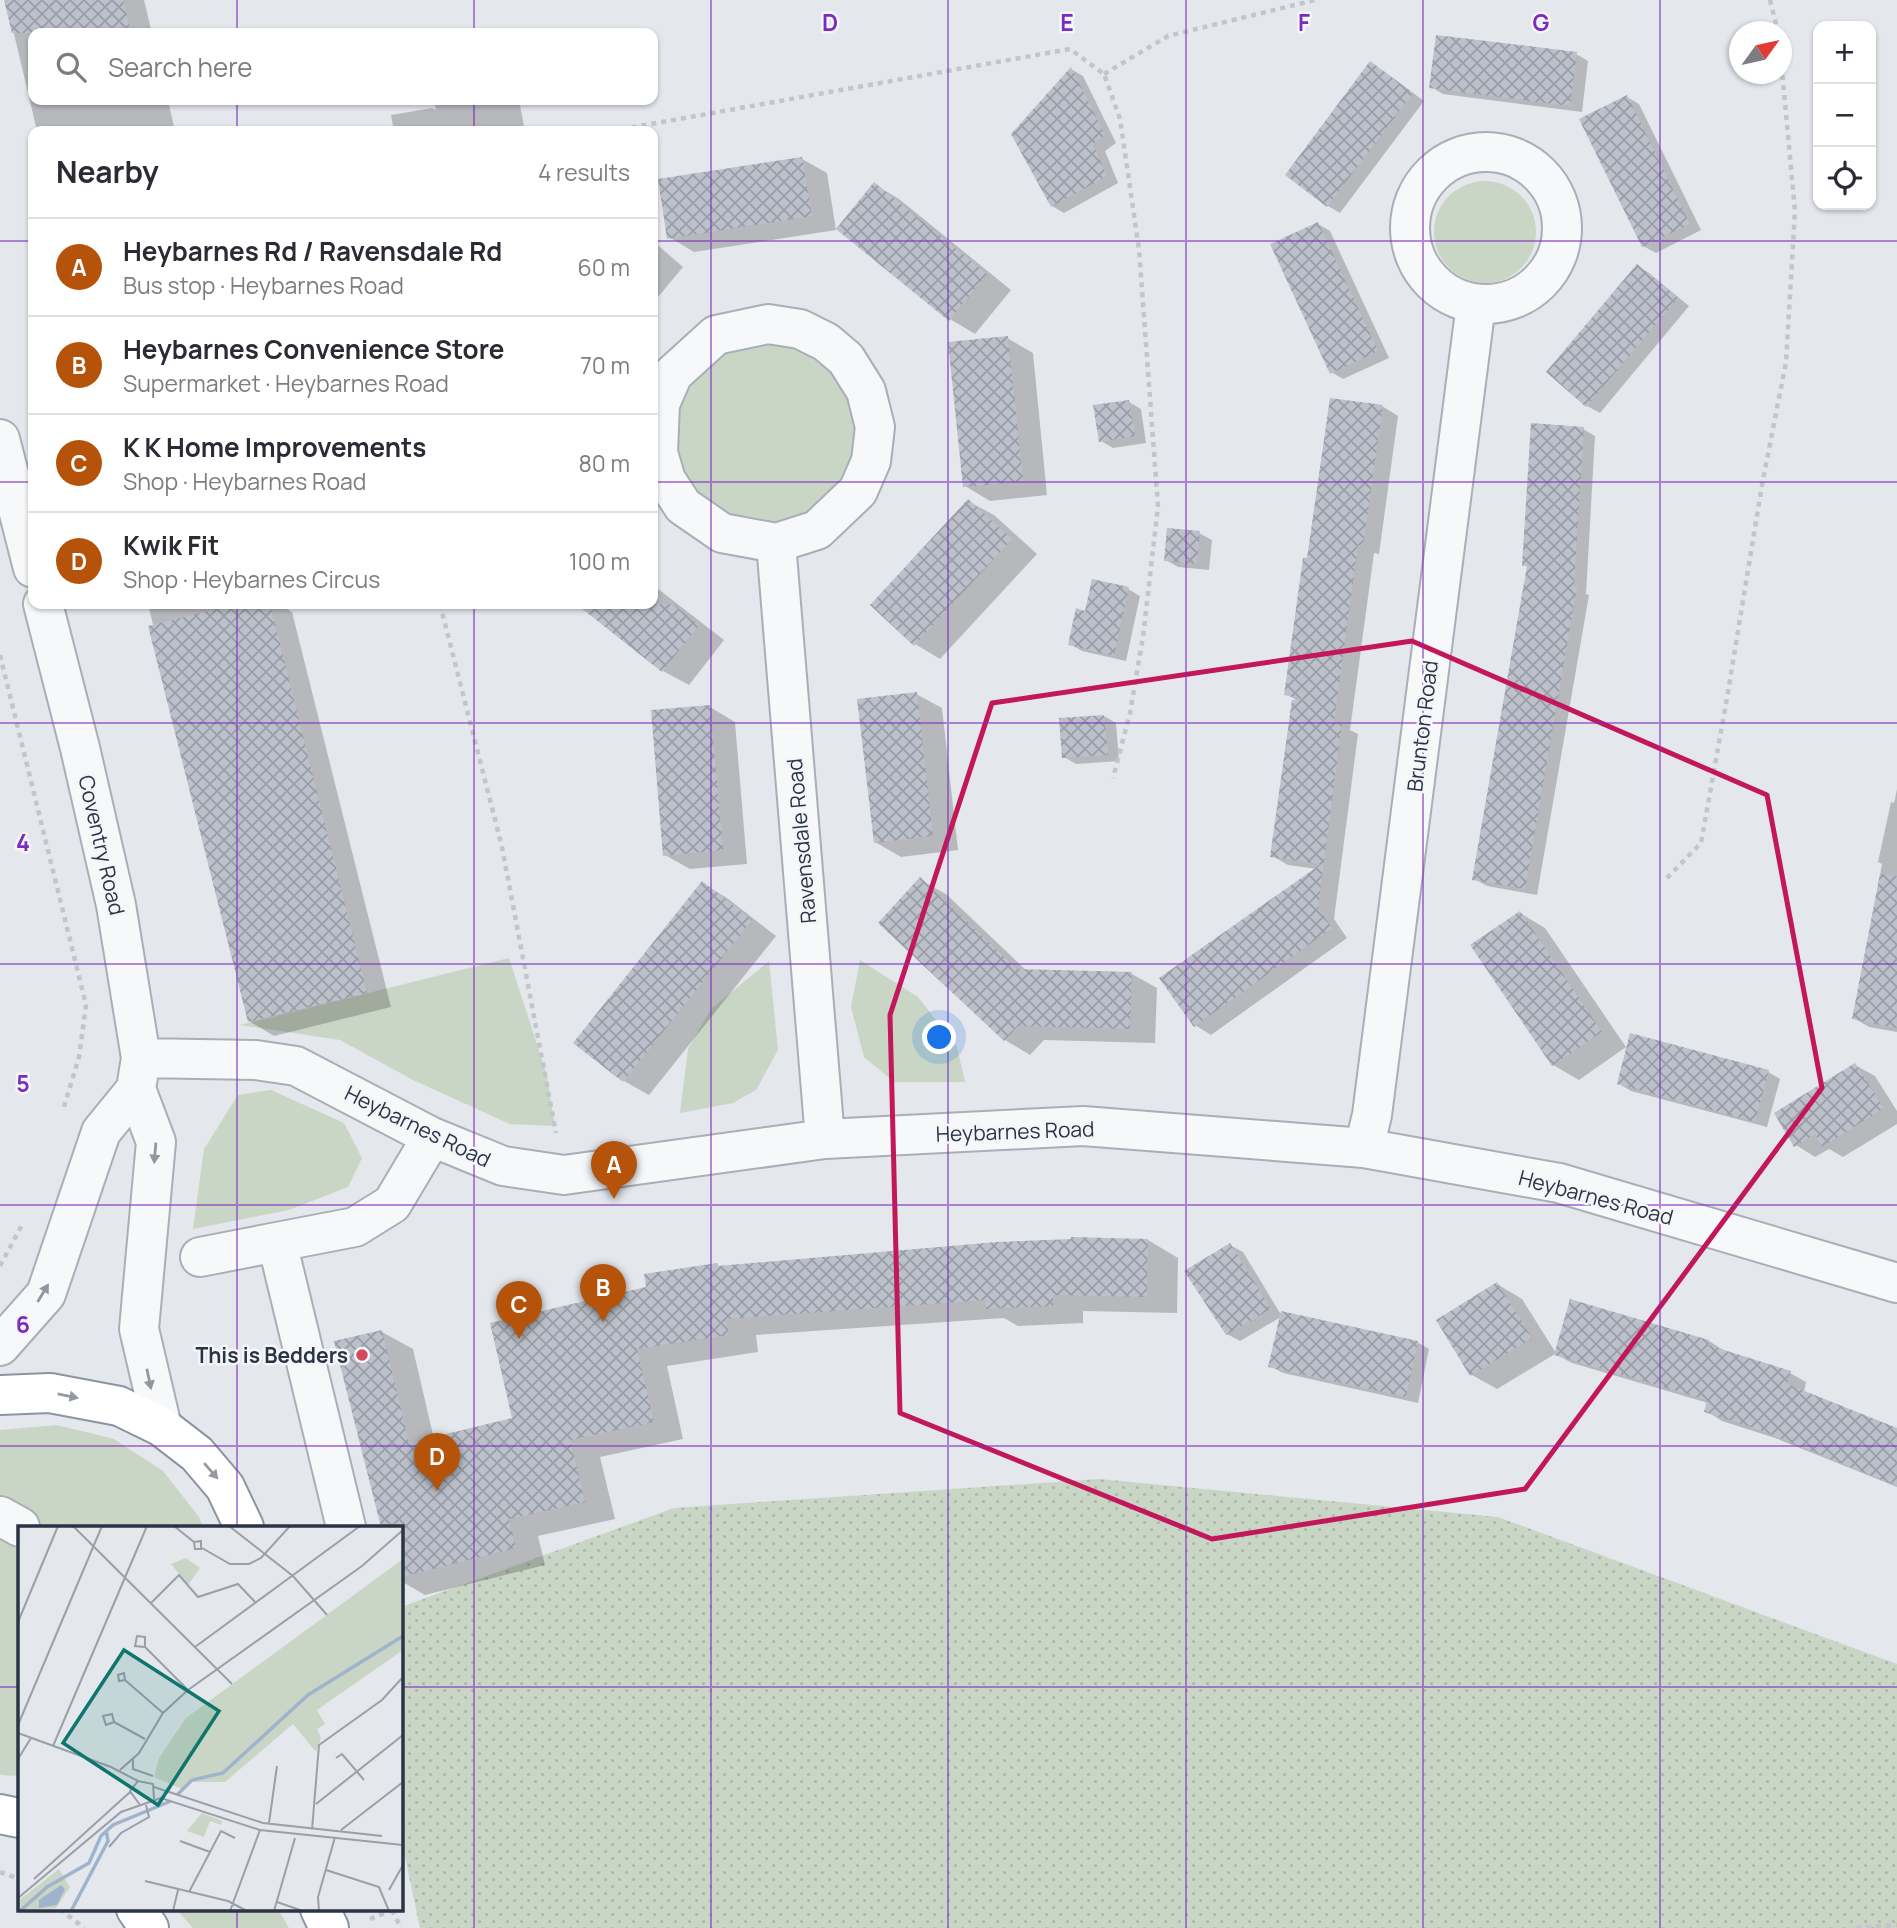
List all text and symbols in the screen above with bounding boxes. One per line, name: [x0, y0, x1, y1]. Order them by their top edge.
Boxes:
text: D: [822, 6, 838, 38]
text: E: [1060, 6, 1074, 38]
text: F: [1298, 6, 1310, 38]
text: G: [1533, 6, 1550, 38]
north arrow: [1729, 21, 1792, 84]
map controls: [1813, 21, 1876, 210]
button: +: [1813, 21, 1876, 84]
search box: [28, 28, 658, 105]
icon: search: [52, 48, 90, 86]
text: Search here: [108, 49, 253, 85]
button: −: [1813, 84, 1876, 147]
button: locate: [1813, 147, 1876, 210]
text: Nearby: [56, 151, 159, 192]
text: 4 results: [538, 156, 630, 188]
text: Heybarnes Rd / Ravensdale Rd: [123, 233, 502, 269]
text: A: [71, 251, 87, 283]
text: 60 m: [578, 251, 630, 283]
text: Bus stop · Heybarnes Road: [123, 269, 404, 301]
text: Heybarnes Convenience Store: [123, 331, 504, 367]
text: B: [72, 349, 86, 381]
text: 70 m: [580, 349, 630, 381]
text: Supermarket · Heybarnes Road: [123, 367, 449, 399]
text: K K Home Improvements: [123, 429, 426, 465]
text: C: [71, 447, 88, 479]
text: 80 m: [579, 447, 630, 479]
text: Shop · Heybarnes Road: [123, 465, 366, 497]
text: Kwik Fit: [123, 527, 219, 563]
text: D: [71, 545, 87, 577]
text: 100 m: [569, 545, 630, 577]
text: Shop · Heybarnes Circus: [123, 563, 380, 595]
street label: Brunton Road: [1400, 659, 1444, 793]
street label: Ravensdale Road: [780, 757, 822, 925]
street label: Coventry Road: [72, 772, 132, 918]
text: 4: [16, 826, 30, 858]
your location: [922, 1020, 956, 1054]
text: 5: [16, 1067, 30, 1099]
street label: Heybarnes Road: [340, 1079, 496, 1173]
street label: Heybarnes Road: [935, 1114, 1095, 1148]
pin: A: [591, 1141, 637, 1199]
one-way arrow: [149, 1142, 160, 1164]
street label: Heybarnes Road: [1516, 1163, 1676, 1231]
pin: B: [580, 1264, 626, 1322]
pin: C: [496, 1281, 542, 1339]
one-way arrow: [37, 1284, 49, 1303]
text: 6: [16, 1308, 30, 1340]
place label: This is Bedders: [195, 1341, 348, 1369]
marker: This is Bedders: [354, 1347, 370, 1363]
one-way arrow: [144, 1368, 155, 1390]
one-way arrow: [57, 1391, 79, 1402]
pin: D: [414, 1433, 460, 1491]
one-way arrow: [203, 1462, 218, 1479]
inset map: [18, 1526, 402, 1910]

